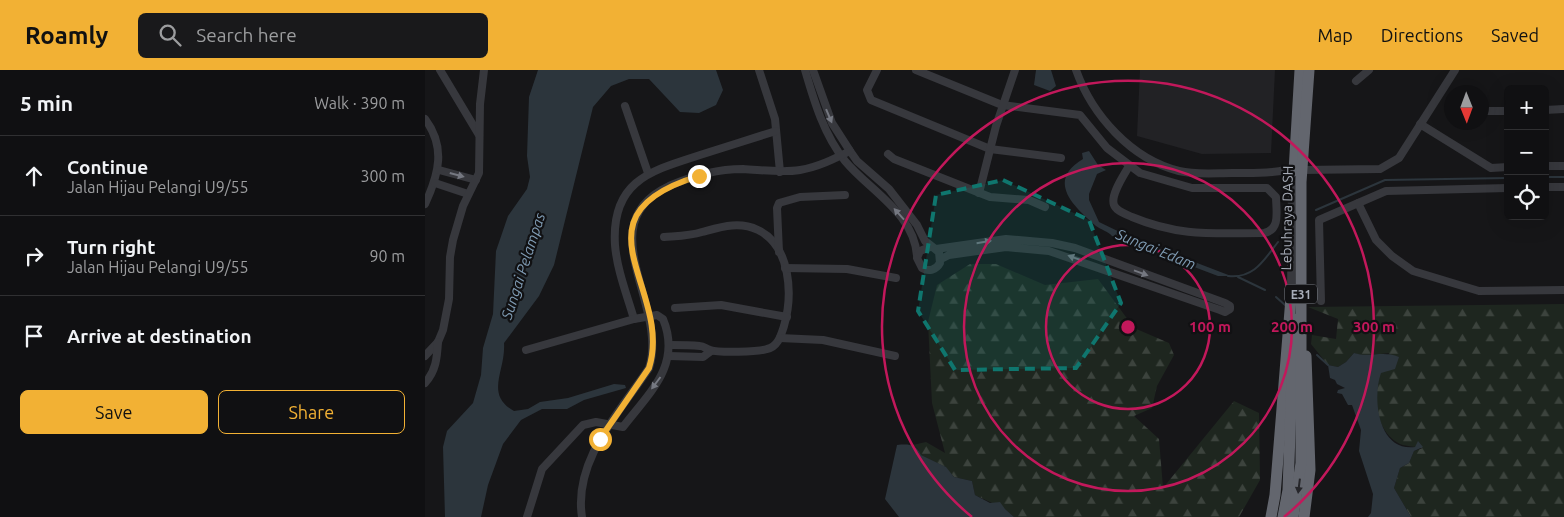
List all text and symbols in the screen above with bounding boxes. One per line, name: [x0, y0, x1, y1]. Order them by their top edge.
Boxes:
search box: [138, 13, 488, 58]
icon: search: [156, 21, 184, 49]
text: Roamly: [25, 22, 108, 49]
text: Search here: [196, 24, 297, 46]
text: Map: [1317, 25, 1353, 45]
text: Directions: [1381, 25, 1463, 45]
text: Saved: [1491, 25, 1539, 45]
north arrow: [1444, 85, 1489, 130]
map controls: [1504, 85, 1549, 220]
button: +: [1504, 85, 1549, 130]
text: 5 min: [20, 91, 73, 115]
text: Walk · 390 m: [314, 94, 405, 112]
one-way arrow: [826, 109, 834, 123]
button: −: [1504, 130, 1549, 175]
text: Continue: [67, 156, 148, 178]
icon: ahead: [20, 162, 48, 190]
route end: [688, 165, 711, 188]
street label: Lebuhraya DASH: [1278, 165, 1296, 271]
text: 300 m: [360, 167, 405, 185]
one-way arrow: [450, 171, 465, 179]
button: locate: [1504, 175, 1549, 220]
text: Jalan Hijau Pelangi U9/55: [67, 178, 249, 196]
one-way arrow: [893, 208, 904, 221]
water label: Sungai Pelampas: [497, 210, 548, 322]
water label: Sungai Edam: [1113, 225, 1198, 273]
text: Turn right: [67, 236, 155, 258]
one-way arrow: [977, 238, 993, 246]
icon: right: [20, 242, 48, 270]
text: 90 m: [369, 247, 405, 265]
one-way arrow: [1067, 254, 1082, 262]
text: Jalan Hijau Pelangi U9/55: [67, 258, 249, 276]
one-way arrow: [1134, 270, 1149, 277]
road number: E31: [1285, 284, 1317, 303]
centre of rings: [1119, 318, 1137, 336]
text: 100 m: [1189, 318, 1231, 335]
text: 200 m: [1271, 318, 1313, 335]
text: 300 m: [1353, 318, 1395, 335]
icon: arrive: [20, 322, 48, 350]
text: Arrive at destination: [67, 325, 252, 347]
one-way arrow: [651, 376, 661, 390]
button: Save: [20, 390, 208, 434]
button: Share: [218, 390, 405, 434]
route start: [589, 428, 612, 451]
one-way arrow: [1294, 478, 1302, 494]

